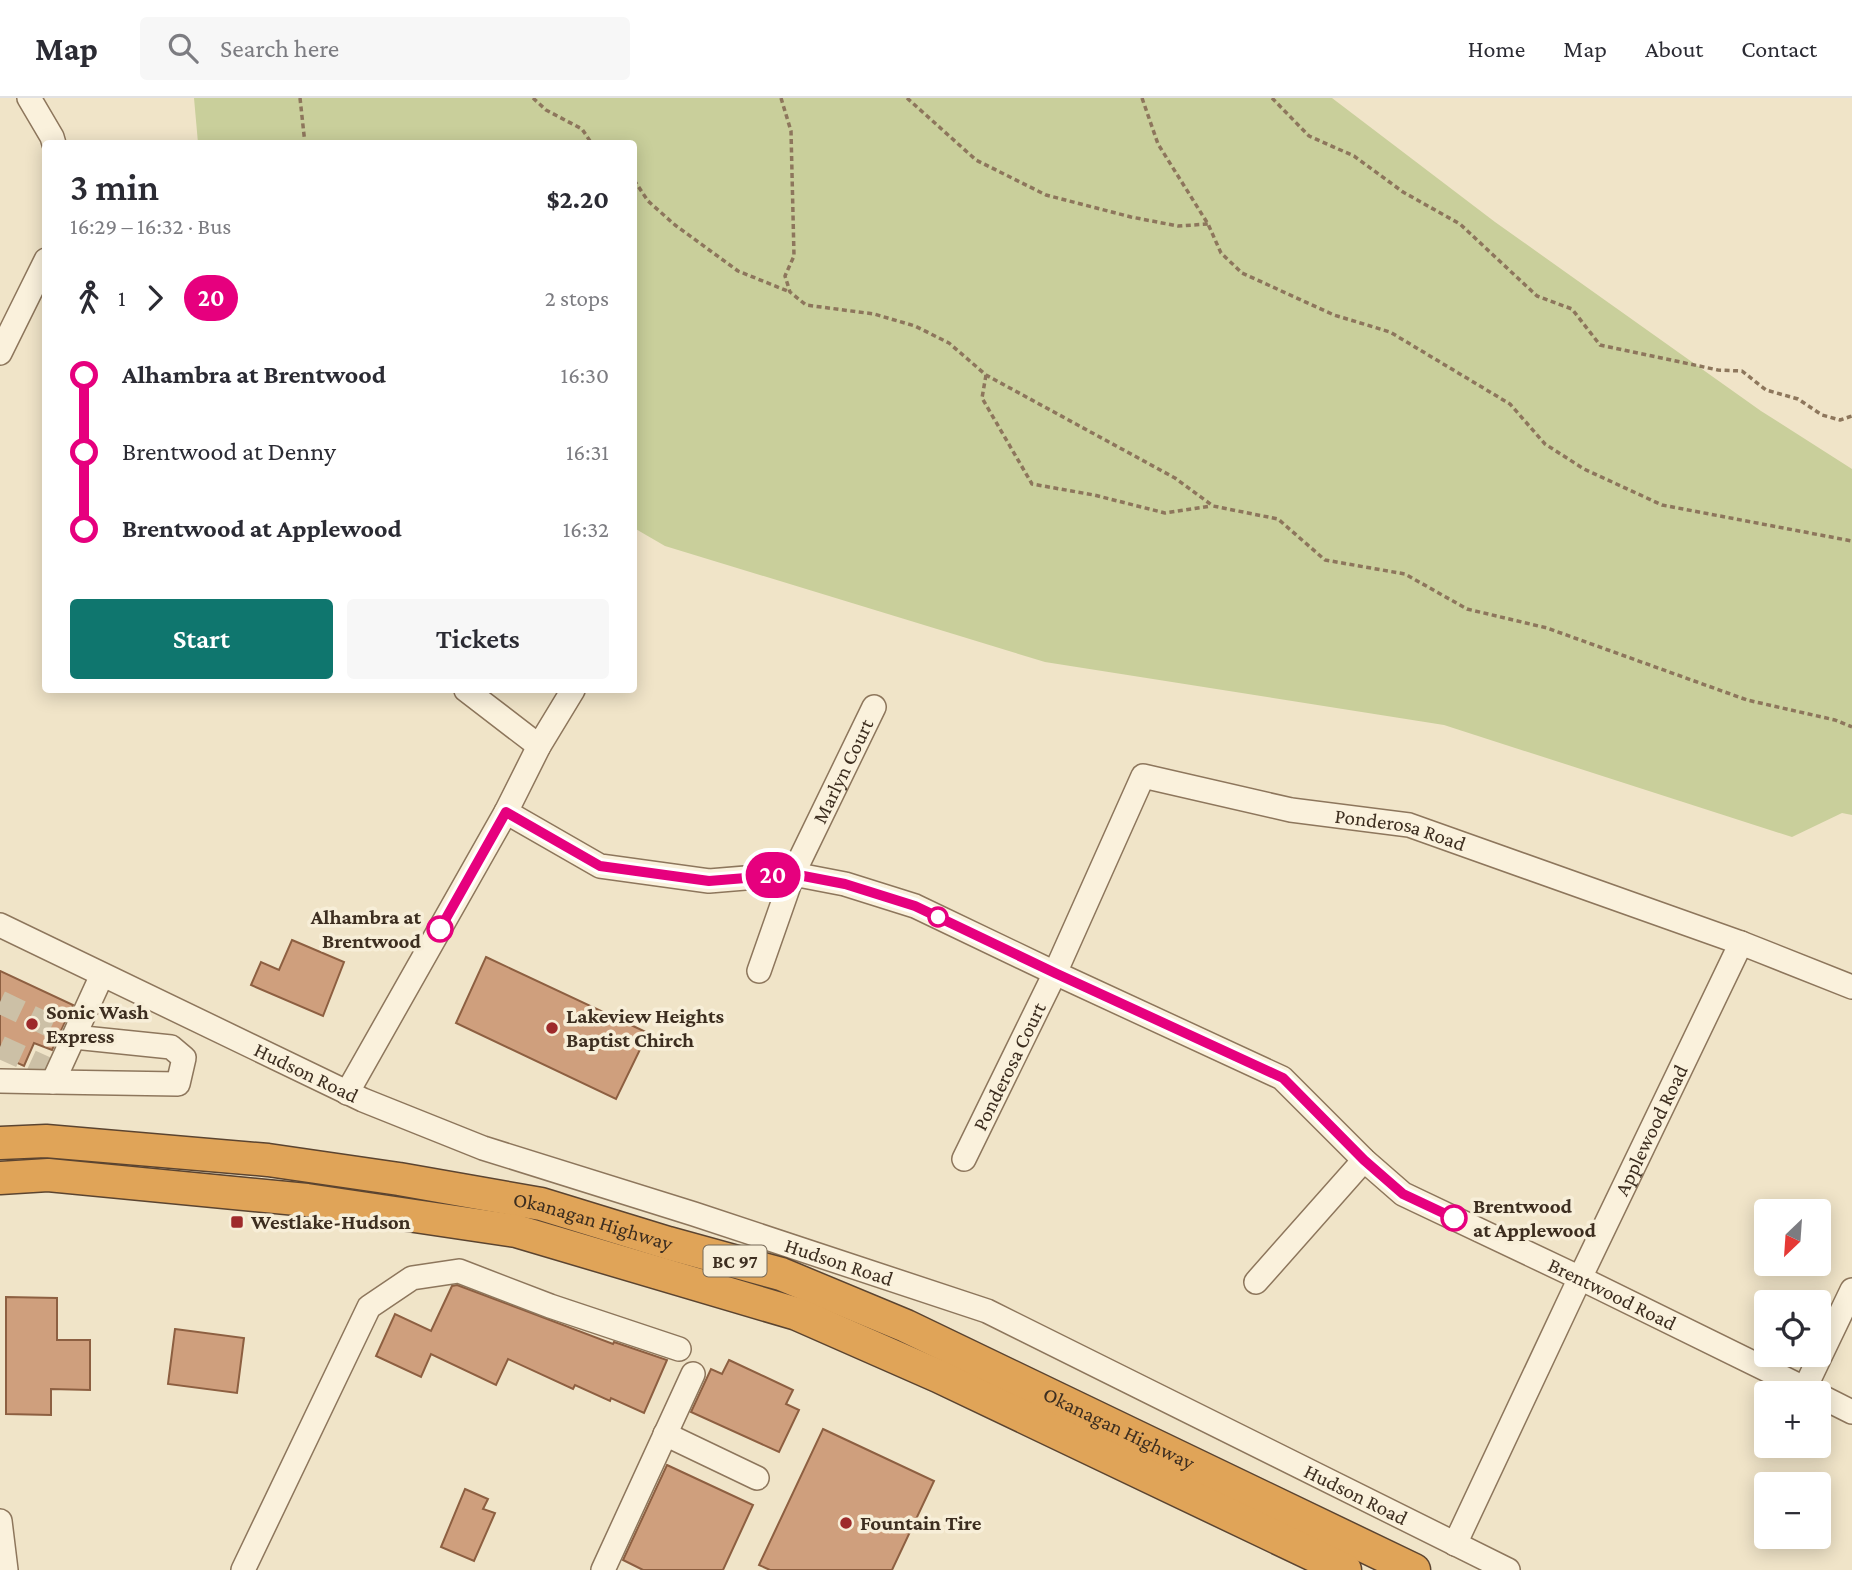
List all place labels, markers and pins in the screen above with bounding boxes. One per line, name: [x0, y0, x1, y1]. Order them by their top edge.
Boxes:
place label: Alhambra at Brentwood: [310, 905, 422, 953]
unlabelled marker: [928, 907, 948, 927]
marker: Alhambra at Brentwood: [427, 916, 453, 942]
place label: Sonic Wash Express: [46, 1000, 149, 1048]
place label: Lakeview Heights Baptist Chirch: [566, 1004, 724, 1052]
marker: Sonic Wash Express: [24, 1016, 40, 1032]
marker: Lakeview Heights Baptist Chirch: [544, 1020, 560, 1036]
place label: Brentwood at Applewood: [1473, 1194, 1596, 1242]
marker: Brentwood at Applewood: [1441, 1205, 1467, 1231]
place label: Westlake-Hudson: [250, 1210, 411, 1234]
marker: Westlake-Hudson: [229, 1214, 245, 1230]
place label: Fountain Tire: [860, 1511, 982, 1535]
marker: Fountain Tire: [838, 1515, 854, 1531]

